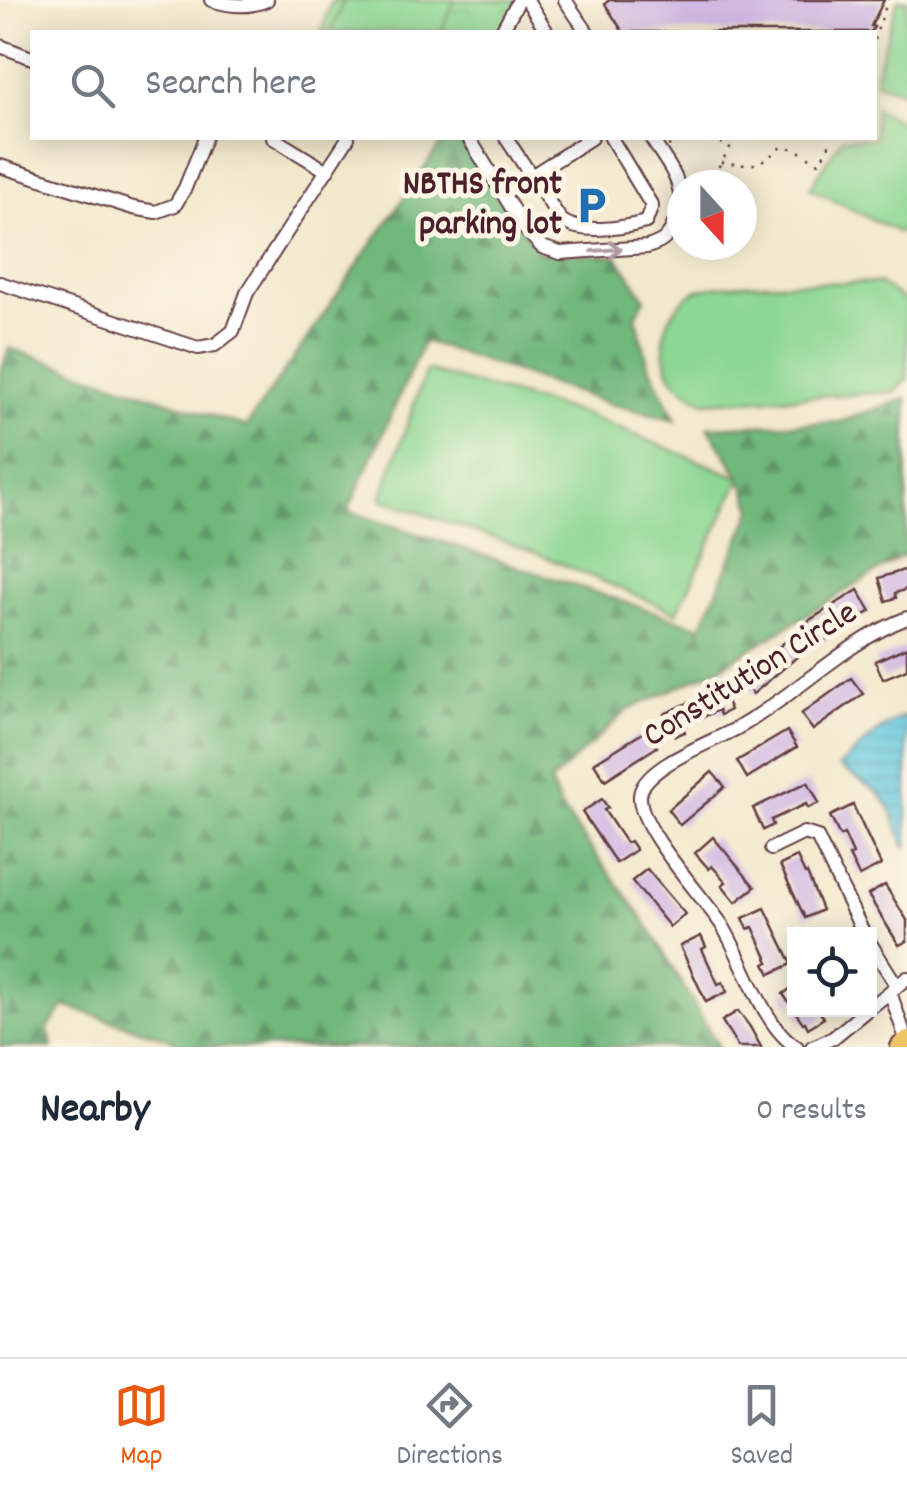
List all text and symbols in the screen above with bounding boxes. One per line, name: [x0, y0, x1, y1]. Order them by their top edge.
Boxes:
search box: [30, 30, 877, 140]
icon: search: [65, 58, 120, 113]
text: Search here: [145, 58, 317, 113]
place label: NBTHS front parking lot: [403, 161, 562, 251]
north arrow: [667, 170, 757, 260]
parking icon: NBTHS front parking lot: [571, 185, 613, 227]
one-way arrow: [590, 240, 623, 259]
street label: Constitution Circle: [634, 590, 868, 762]
map controls: [787, 927, 877, 1017]
button: locate: [787, 927, 877, 1017]
text: Nearby: [40, 1082, 150, 1142]
text: 0 results: [756, 1089, 867, 1135]
tab: Map: [114, 1378, 169, 1478]
tab: Directions: [397, 1378, 503, 1478]
tab: Saved: [731, 1378, 793, 1478]

